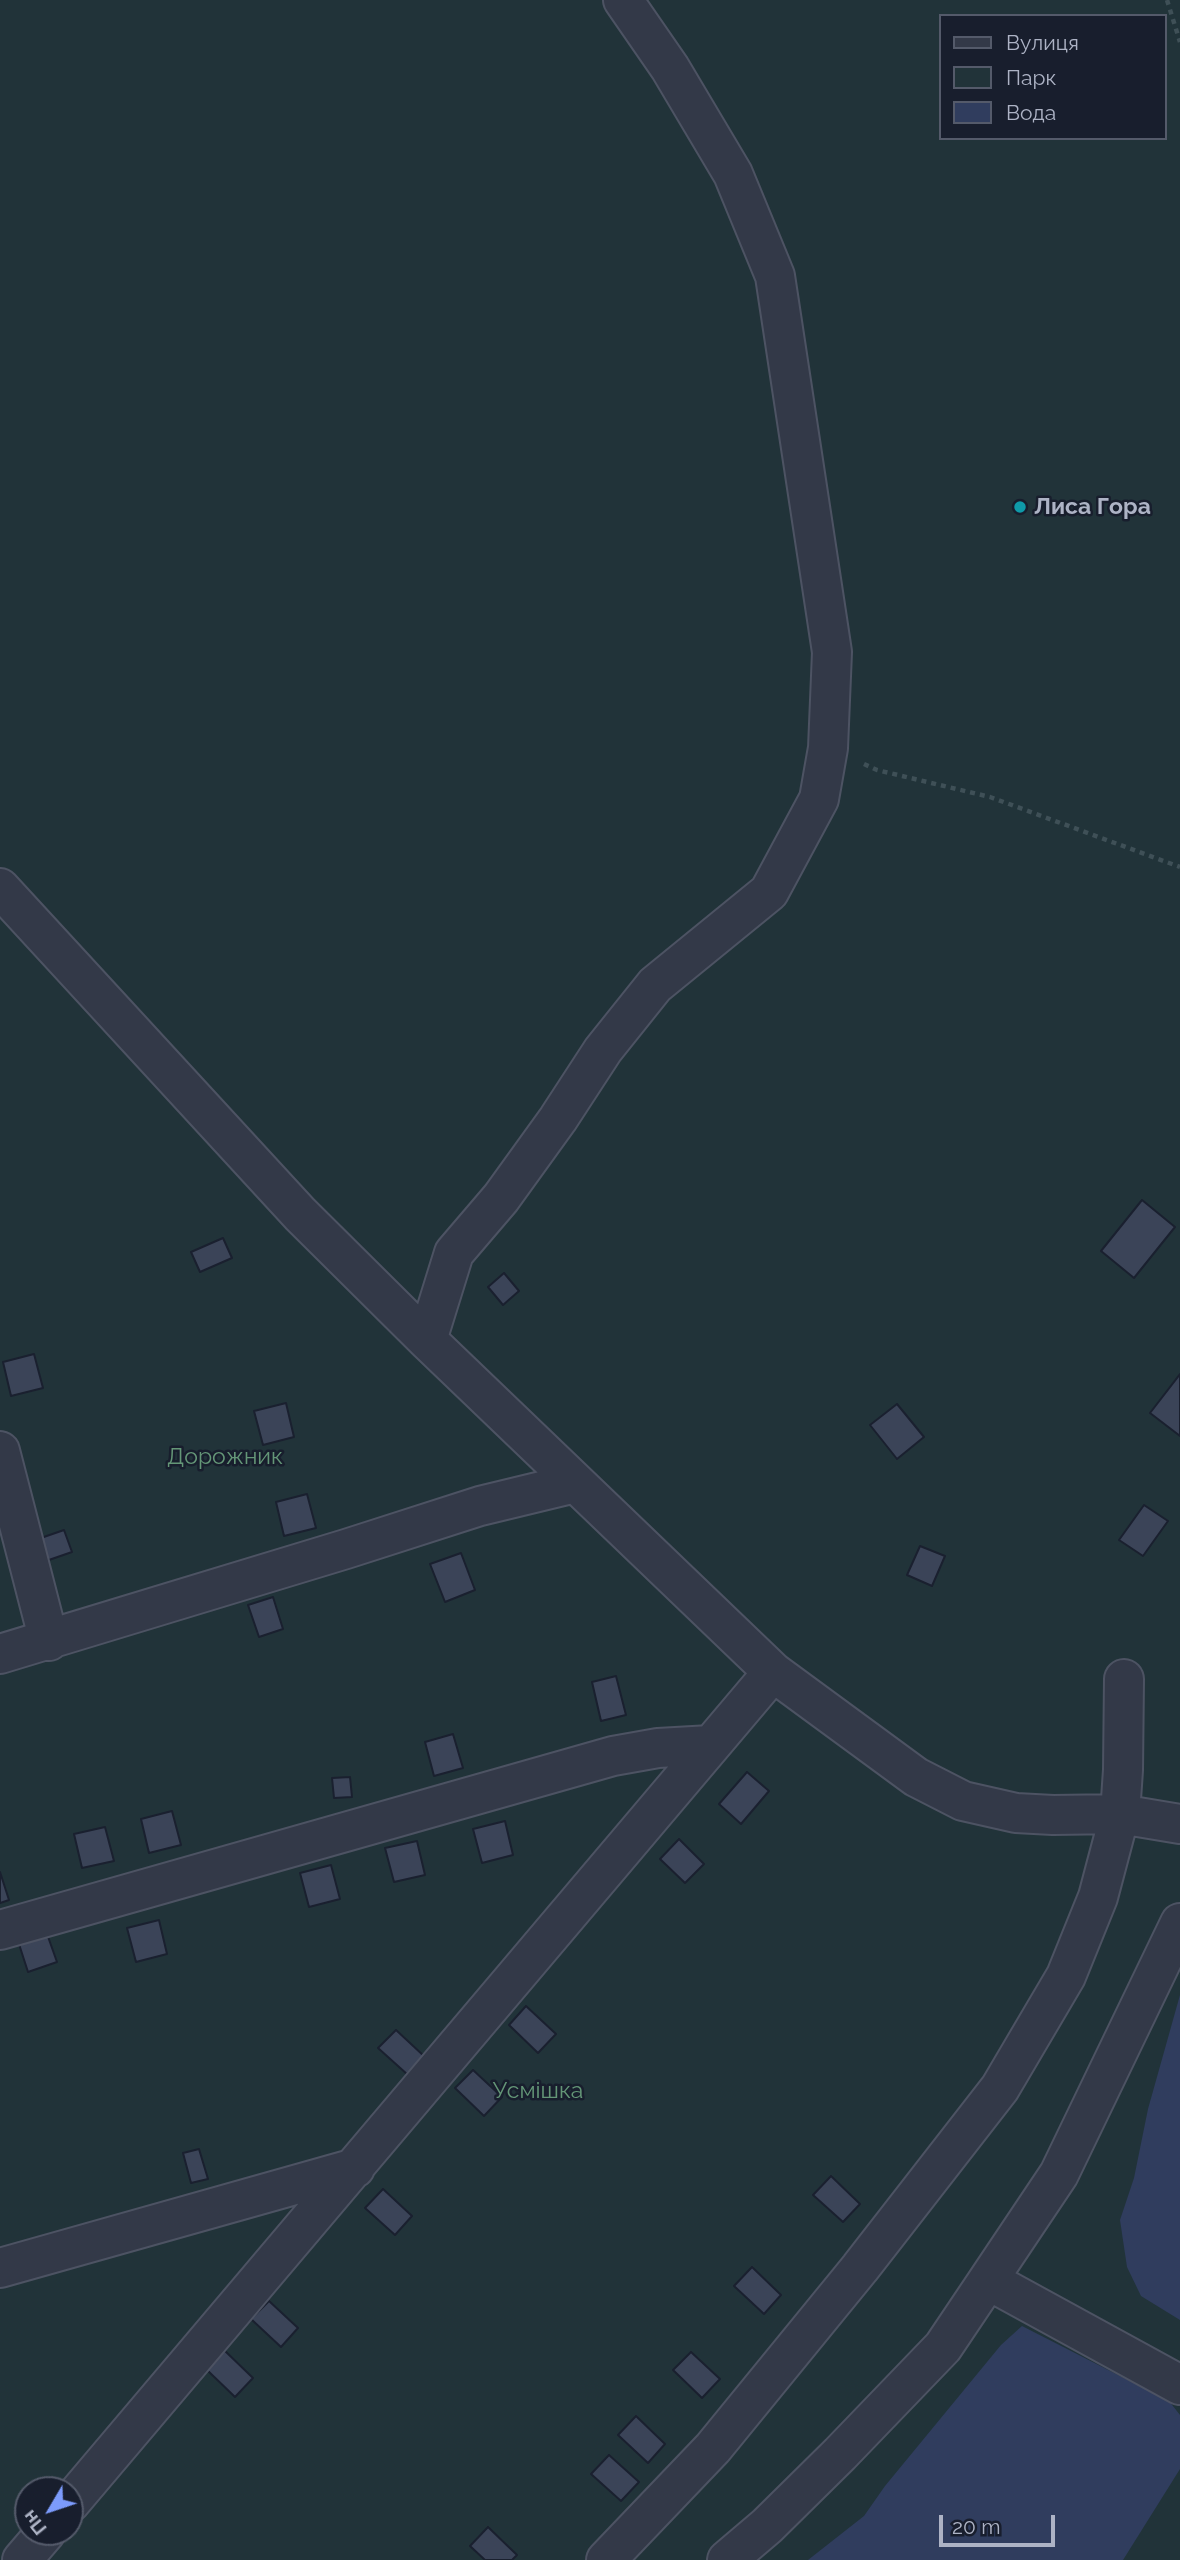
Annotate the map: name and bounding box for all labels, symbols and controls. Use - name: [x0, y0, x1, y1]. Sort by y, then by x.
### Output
- legend: [939, 14, 1166, 140]
- text: Вулиця: [1006, 30, 1079, 55]
- text: Парк: [1006, 65, 1056, 90]
- text: Вода: [1006, 100, 1056, 125]
- place label: Лиса Гора: [1034, 493, 1151, 521]
- marker: Лиса Гора: [1012, 499, 1028, 515]
- park label: Дорожник: [167, 1443, 283, 1471]
- park label: Усмішка: [493, 2077, 583, 2105]
- north arrow: [14, 2476, 84, 2546]
- scale bar: [942, 2500, 1058, 2544]
- text: Пн: [18, 2506, 51, 2540]
- text: 20 m: [952, 2514, 1000, 2539]

